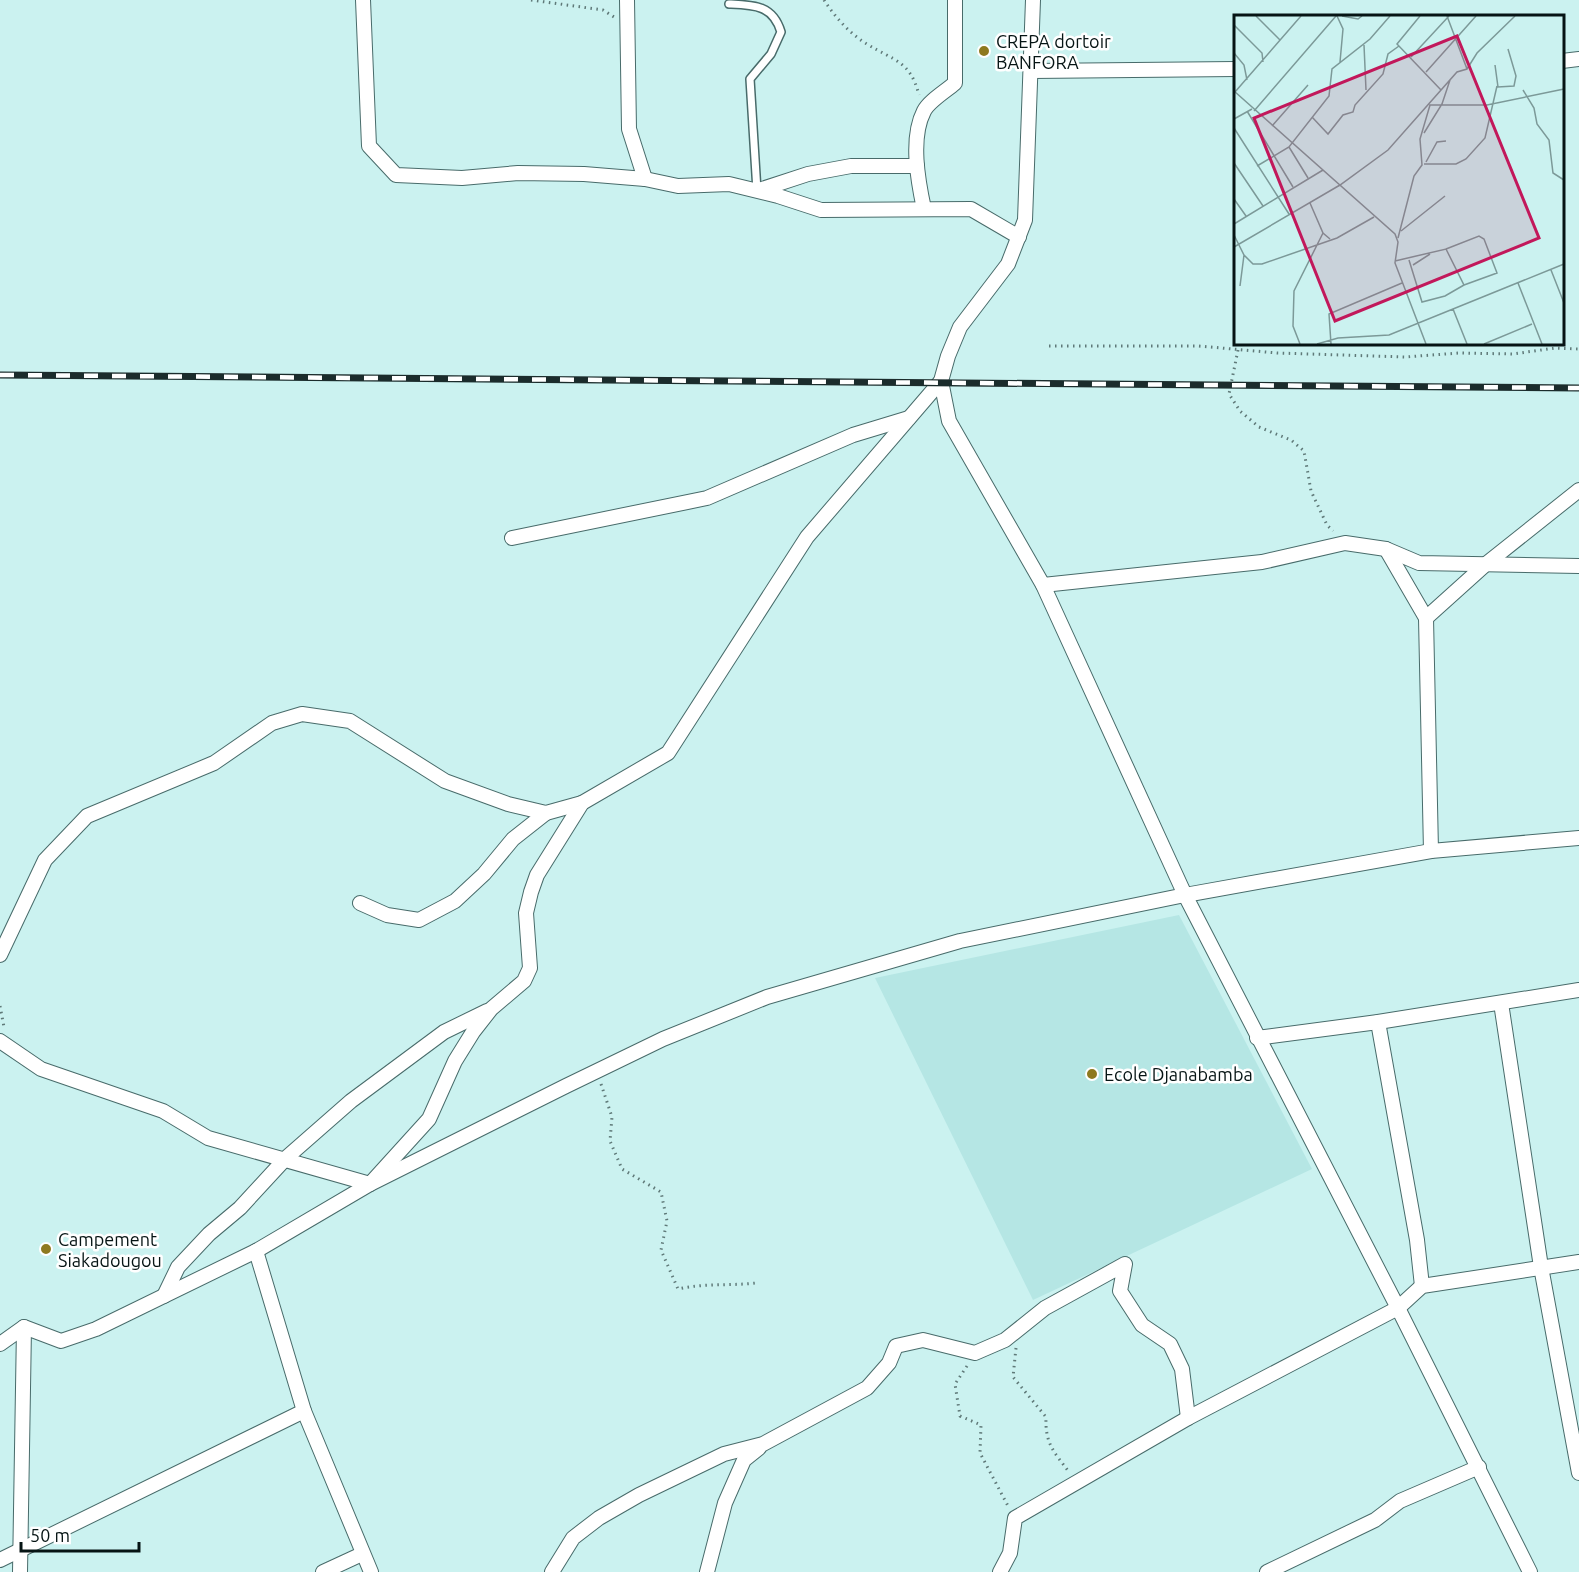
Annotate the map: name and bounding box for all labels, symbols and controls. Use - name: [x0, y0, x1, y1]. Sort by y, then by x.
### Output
- inset map: [1234, 15, 1564, 345]
- place label: CREPA dortoir BANFORA: [996, 31, 1111, 72]
- marker: CREPA dortoir BANFORA: [977, 44, 991, 58]
- place label: Ecole Djanabamba: [1104, 1064, 1253, 1084]
- marker: Ecole Djanabamba: [1085, 1067, 1099, 1081]
- place label: Campement Siakadougou: [58, 1229, 162, 1270]
- marker: Campement Siakadougou: [39, 1242, 53, 1256]
- scale bar: [21, 1515, 140, 1553]
- text: 50 m: [30, 1525, 70, 1545]

